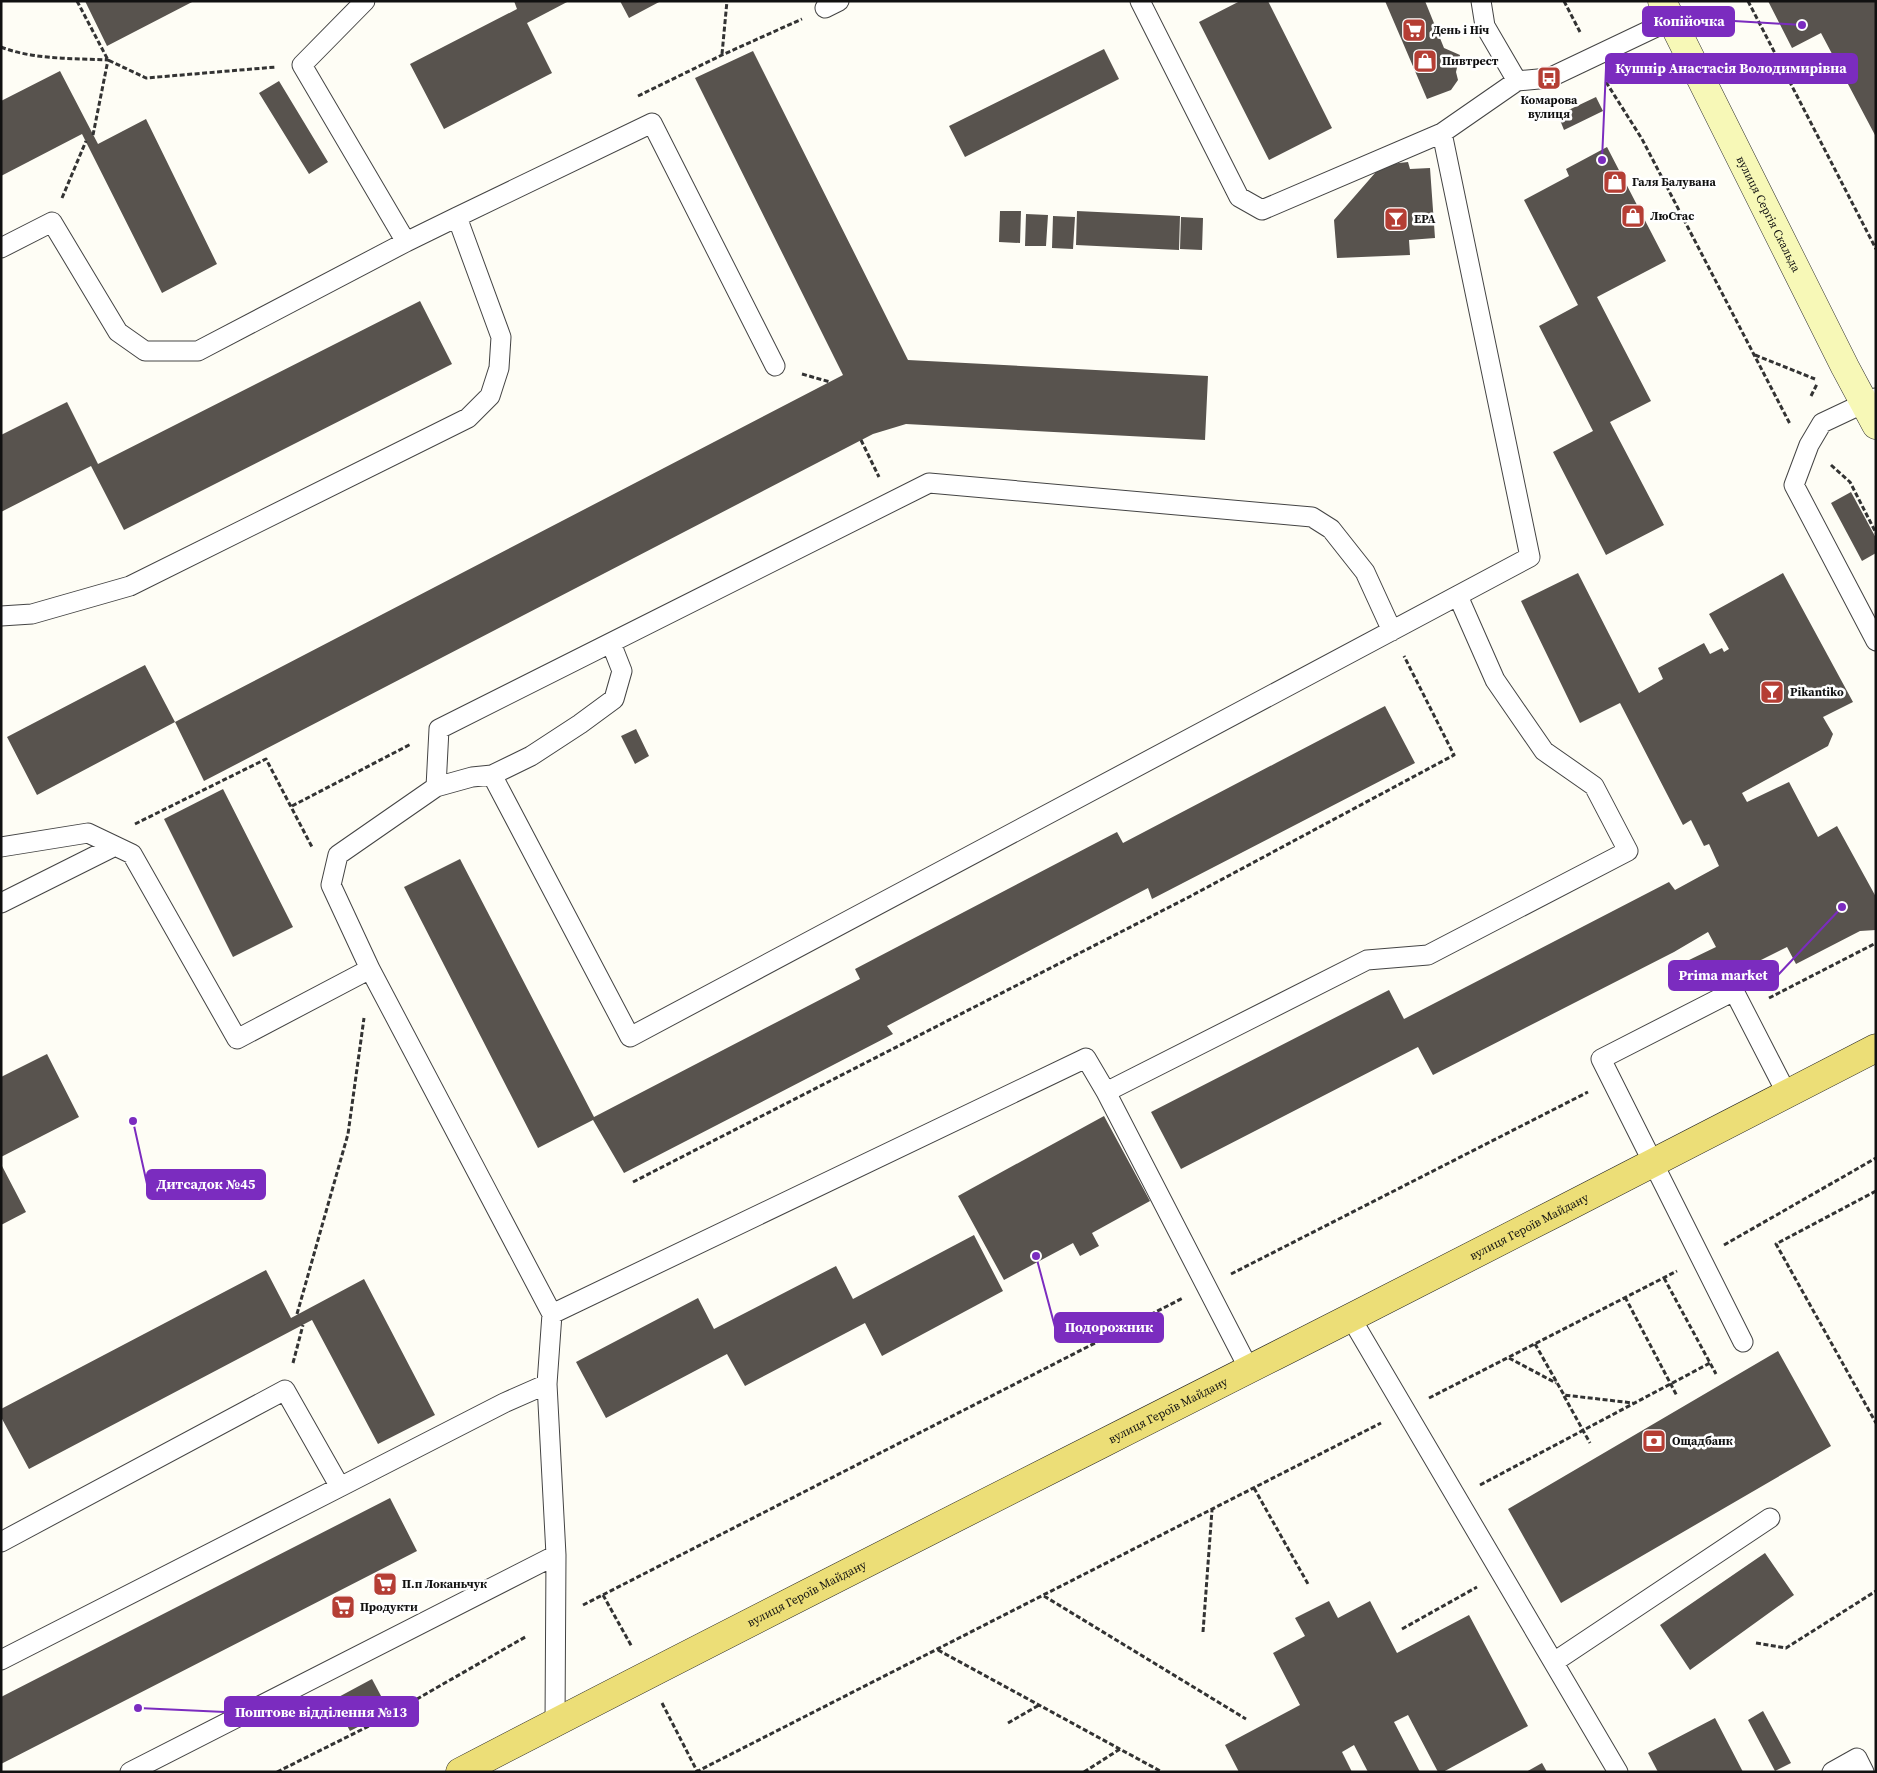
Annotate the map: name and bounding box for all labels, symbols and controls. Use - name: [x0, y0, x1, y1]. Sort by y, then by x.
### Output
- callout: Копійочка: [1643, 7, 1734, 36]
- text: Копійочка: [1653, 11, 1725, 31]
- supermarket icon: День і Ніч: [1401, 17, 1427, 43]
- place label: День і Ніч: [1432, 22, 1489, 38]
- shop icon: Пивтрест: [1412, 48, 1438, 74]
- place label: Пивтрест: [1442, 53, 1499, 69]
- callout: Кушнір Анастасія Володимирівна: [1606, 54, 1857, 83]
- text: Кушнір Анастасія Володимирівна: [1615, 58, 1847, 78]
- bus stop icon: Комарова вулиця: [1536, 65, 1562, 91]
- place label: Комарова вулиця: [1521, 92, 1578, 122]
- street label: вулиця Сергія Скальда: [1733, 153, 1805, 275]
- shop icon: Галя Балувана: [1602, 169, 1628, 195]
- place label: Галя Балувана: [1632, 174, 1716, 190]
- shop icon: ЛюСтас: [1620, 203, 1646, 229]
- bar icon: ЕРА: [1383, 206, 1409, 232]
- place label: ЛюСтас: [1650, 208, 1694, 224]
- place label: ЕРА: [1414, 211, 1436, 227]
- bar icon: Pikantiko: [1759, 679, 1785, 705]
- place label: Pikantiko: [1790, 684, 1844, 700]
- callout: Prima market: [1669, 961, 1778, 990]
- text: Prima market: [1678, 965, 1769, 985]
- callout: Дитсадок №45: [147, 1170, 265, 1199]
- text: Дитсадок №45: [157, 1174, 256, 1194]
- street label: вулиця Героїв Майдану: [1467, 1189, 1592, 1264]
- callout: Подорожник: [1055, 1313, 1163, 1342]
- text: Подорожник: [1065, 1317, 1154, 1337]
- street label: вулиця Героїв Майдану: [1105, 1373, 1231, 1447]
- bank icon: Ощадбанк: [1641, 1428, 1667, 1454]
- place label: Ощадбанк: [1672, 1433, 1733, 1449]
- street label: вулиця Героїв Майдану: [744, 1556, 870, 1631]
- supermarket icon: П.п Локаньчук: [372, 1571, 398, 1597]
- place label: П.п Локаньчук: [402, 1576, 487, 1592]
- supermarket icon: Продукти: [330, 1594, 356, 1620]
- place label: Продукти: [360, 1599, 418, 1615]
- callout: Поштове відділення №13: [225, 1697, 418, 1726]
- text: Поштове відділення №13: [235, 1702, 407, 1722]

